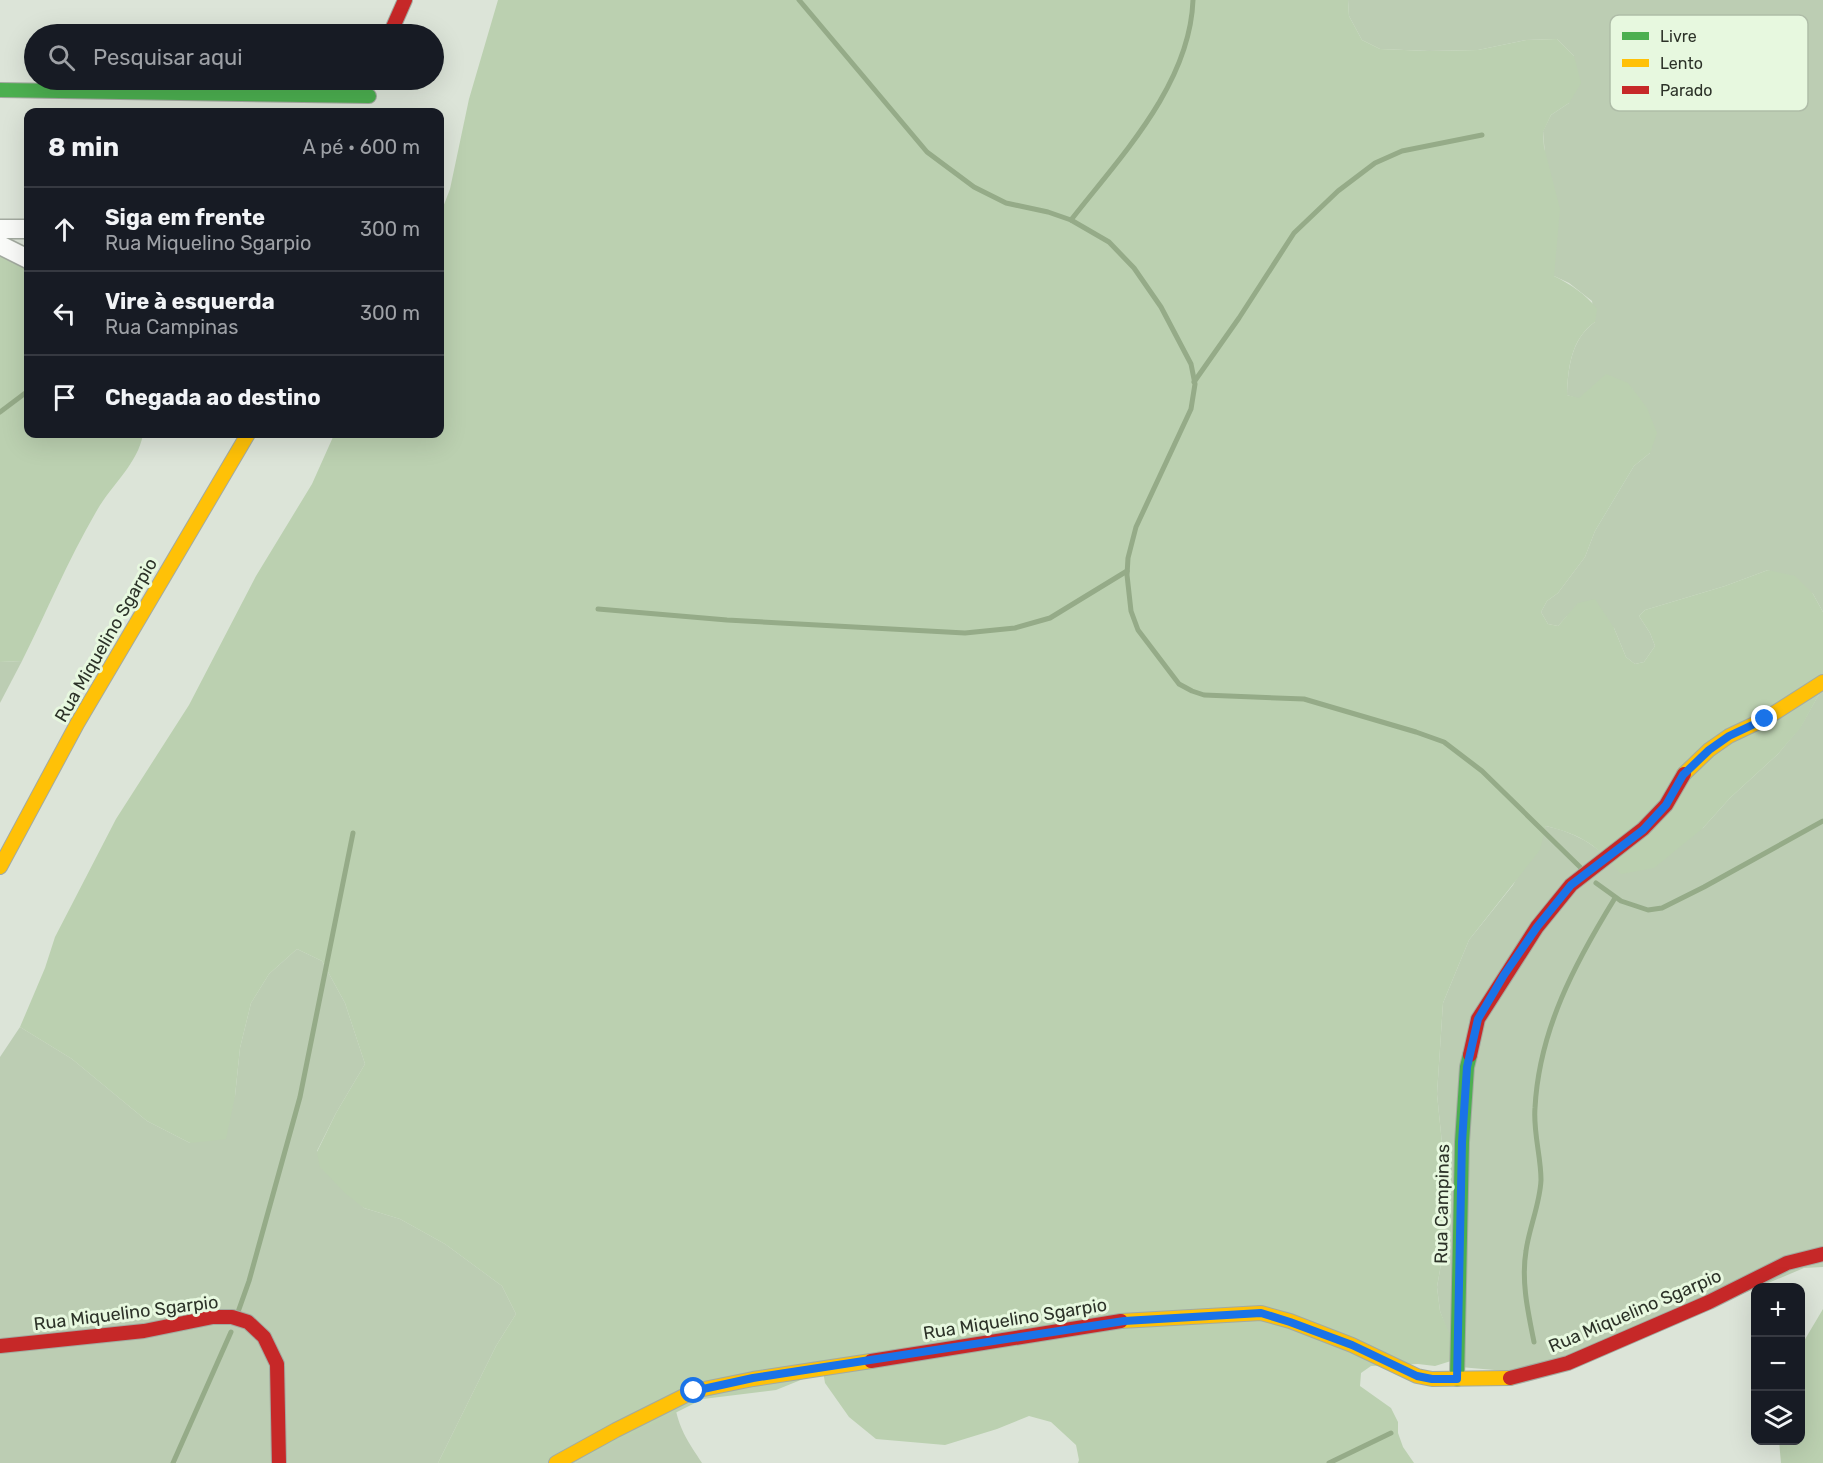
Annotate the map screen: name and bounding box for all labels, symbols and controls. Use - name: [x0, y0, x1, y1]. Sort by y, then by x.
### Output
- legend: [1610, 15, 1808, 111]
- search box: [24, 24, 444, 90]
- text: Livre: [1660, 27, 1697, 46]
- icon: search: [45, 41, 78, 74]
- text: Pesquisar aqui: [93, 44, 243, 71]
- text: Lento: [1660, 54, 1703, 73]
- text: Parado: [1660, 81, 1712, 100]
- text: 8 min: [48, 132, 119, 163]
- text: A pé · 600 m: [303, 135, 420, 159]
- text: Siga em frente: [105, 204, 265, 231]
- icon: ahead: [48, 213, 81, 246]
- text: 300 m: [360, 217, 420, 241]
- text: Rua Miquelino Sgarpio: [105, 231, 311, 255]
- text: Vire à esquerda: [105, 288, 275, 315]
- icon: left: [48, 297, 81, 330]
- text: 300 m: [360, 301, 420, 325]
- text: Rua Campinas: [105, 315, 238, 339]
- icon: arrive: [48, 381, 81, 414]
- text: Chegada ao destino: [105, 384, 321, 411]
- street label: Rua Miquelino Sgarpio: [50, 554, 162, 726]
- route end: [1751, 705, 1777, 731]
- street label: Rua Campinas: [1430, 1144, 1454, 1264]
- street label: Rua Miquelino Sgarpio: [1545, 1265, 1725, 1357]
- map controls: [1751, 1283, 1805, 1445]
- button: +: [1751, 1283, 1805, 1337]
- street label: Rua Miquelino Sgarpio: [32, 1291, 220, 1335]
- street label: Rua Miquelino Sgarpio: [922, 1294, 1108, 1344]
- button: −: [1751, 1337, 1805, 1391]
- route start: [680, 1377, 706, 1403]
- button: layers: [1751, 1391, 1805, 1445]

